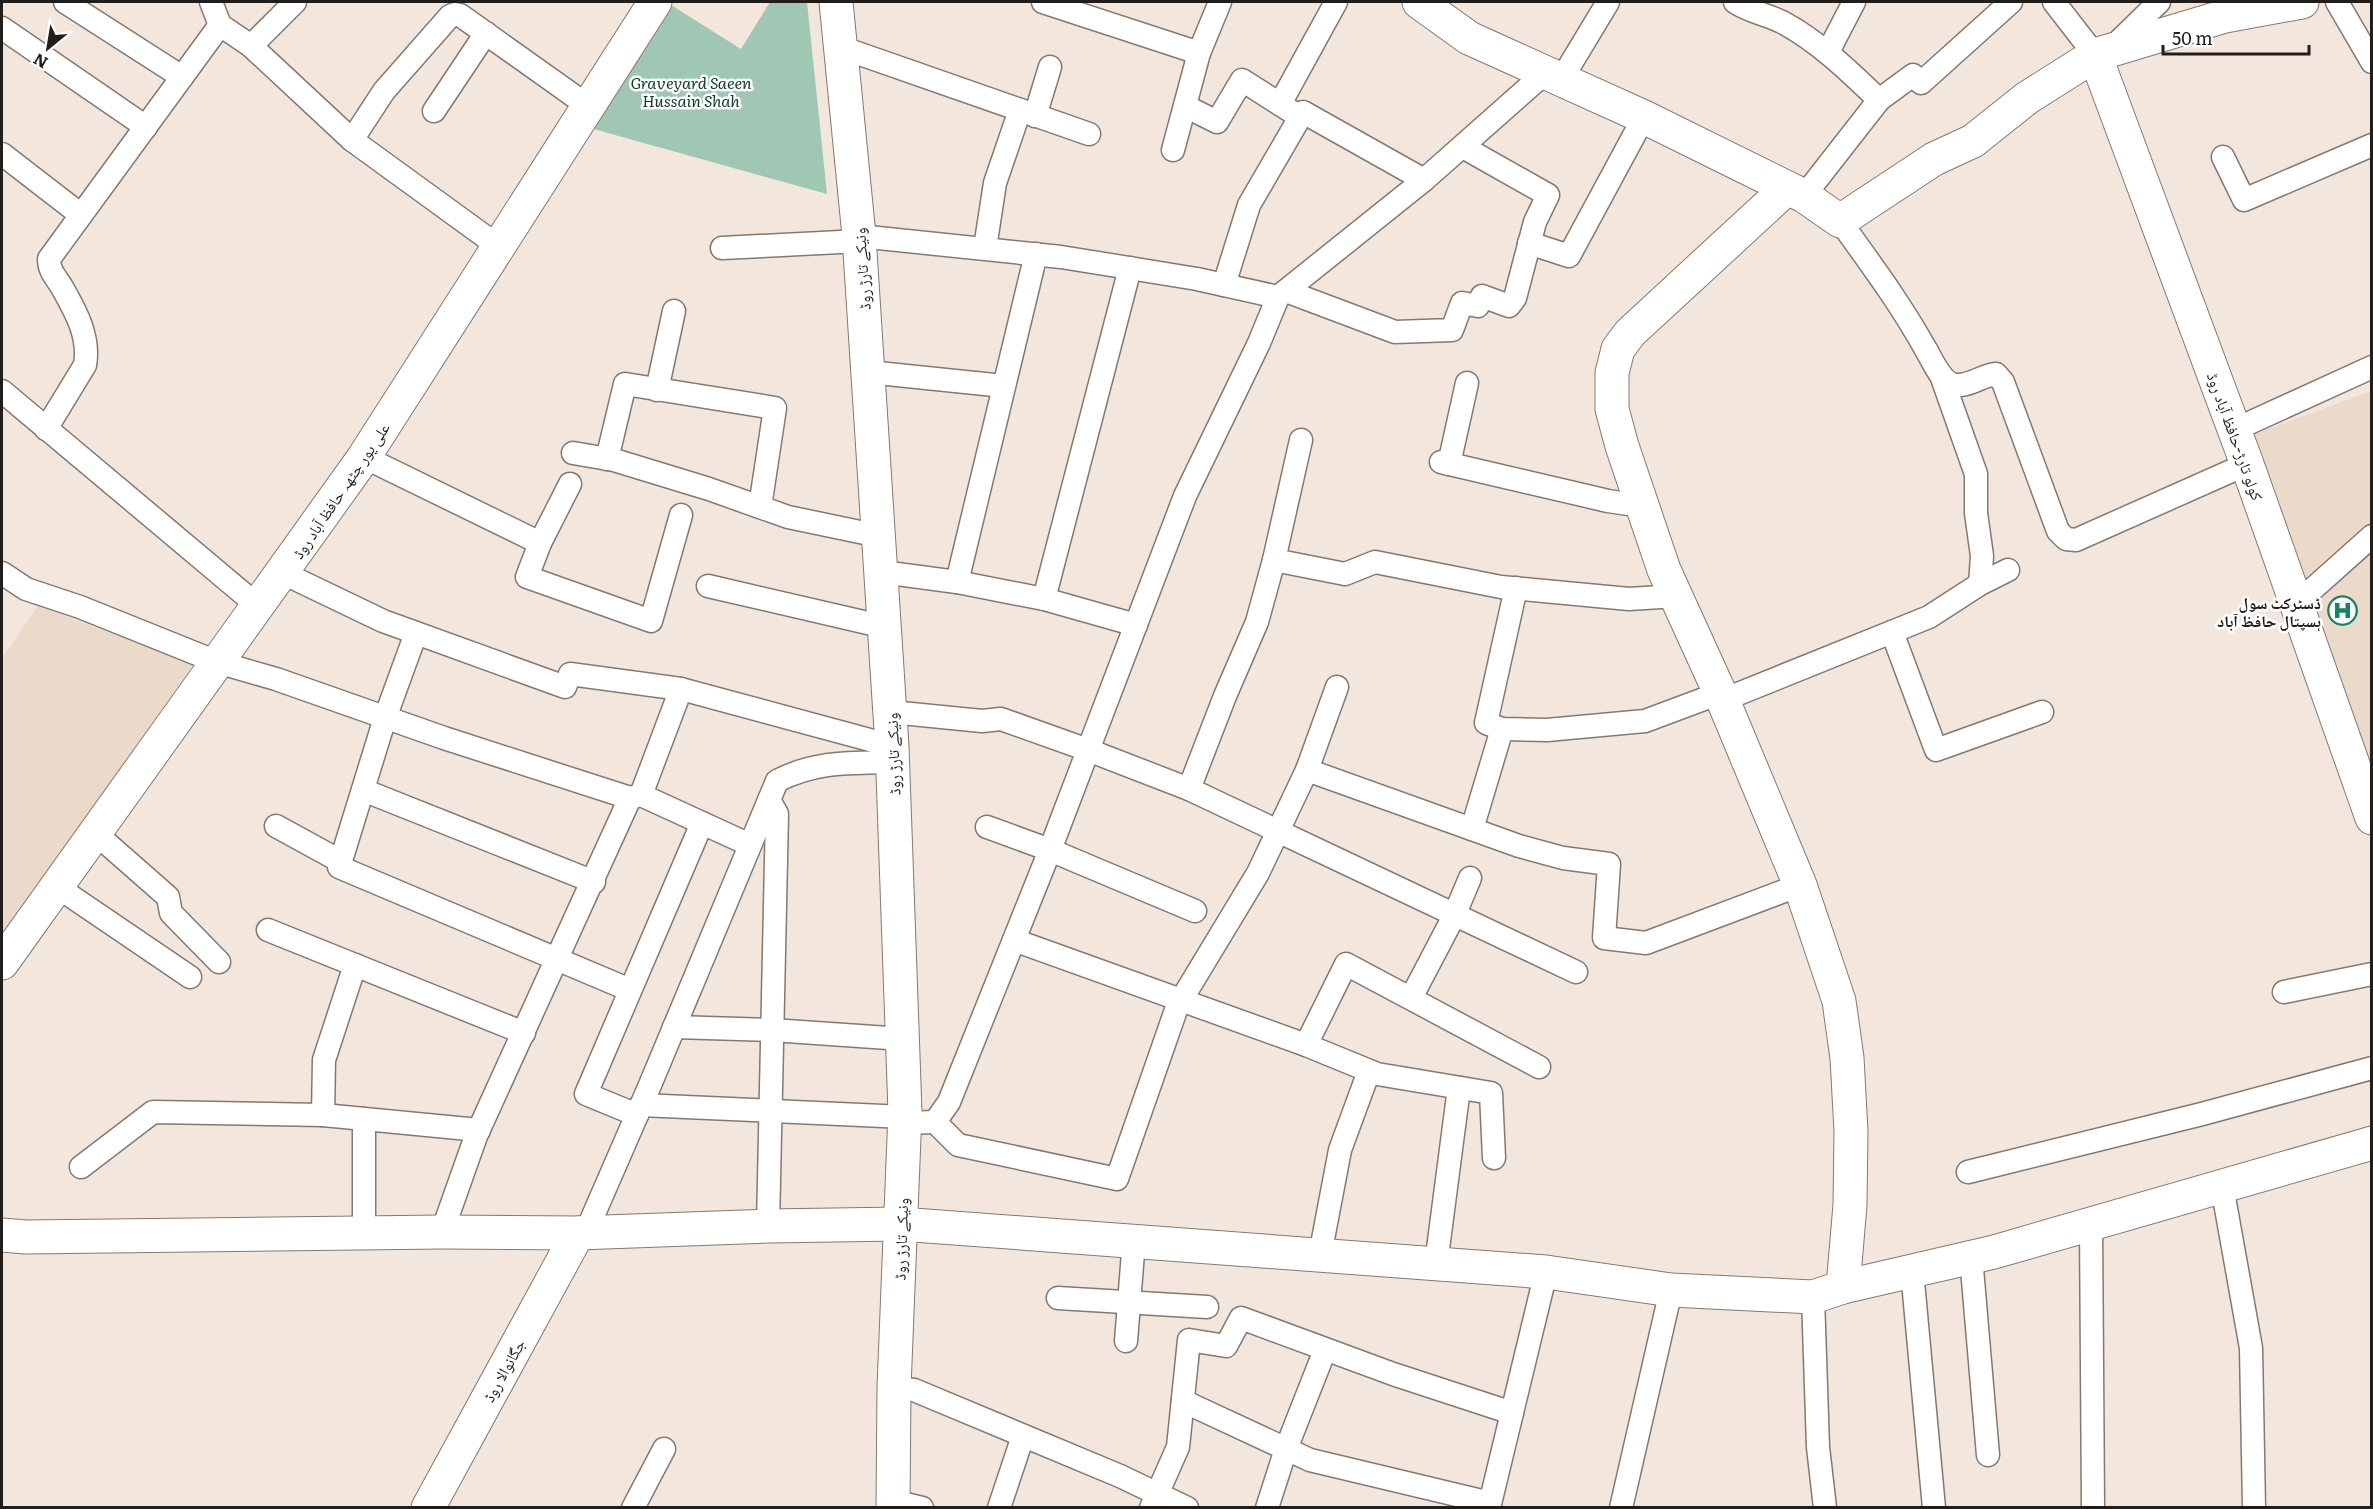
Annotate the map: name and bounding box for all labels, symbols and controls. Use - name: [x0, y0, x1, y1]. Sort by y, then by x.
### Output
- north arrow: [18, 18, 78, 78]
- scale bar: [2163, 18, 2308, 56]
- text: 50 m: [2172, 24, 2213, 51]
- text: N: [28, 48, 52, 76]
- park label: Graveyard Saeen Hussain Shah: [630, 70, 752, 112]
- street label: ونیکے تارڑ روڈ: [846, 227, 876, 311]
- street label: کولو تارڑ-حافظ آباد روڈ: [2202, 369, 2270, 504]
- street label: علی پور چٹھہ حافظ آباد روڈ: [285, 417, 395, 563]
- place label: ڈسٹرکٹ سول ہسپتال حافظ آباد: [2217, 590, 2321, 632]
- hospital icon: ڈسٹرکٹ سول ہسپتال حافظ آباد: [2326, 595, 2358, 627]
- street label: ونیکے تارڑ روڈ: [879, 712, 905, 796]
- street label: ونیکے تارڑ روڈ: [887, 1197, 913, 1281]
- street label: جگانوالا روڈ: [476, 1334, 530, 1406]

